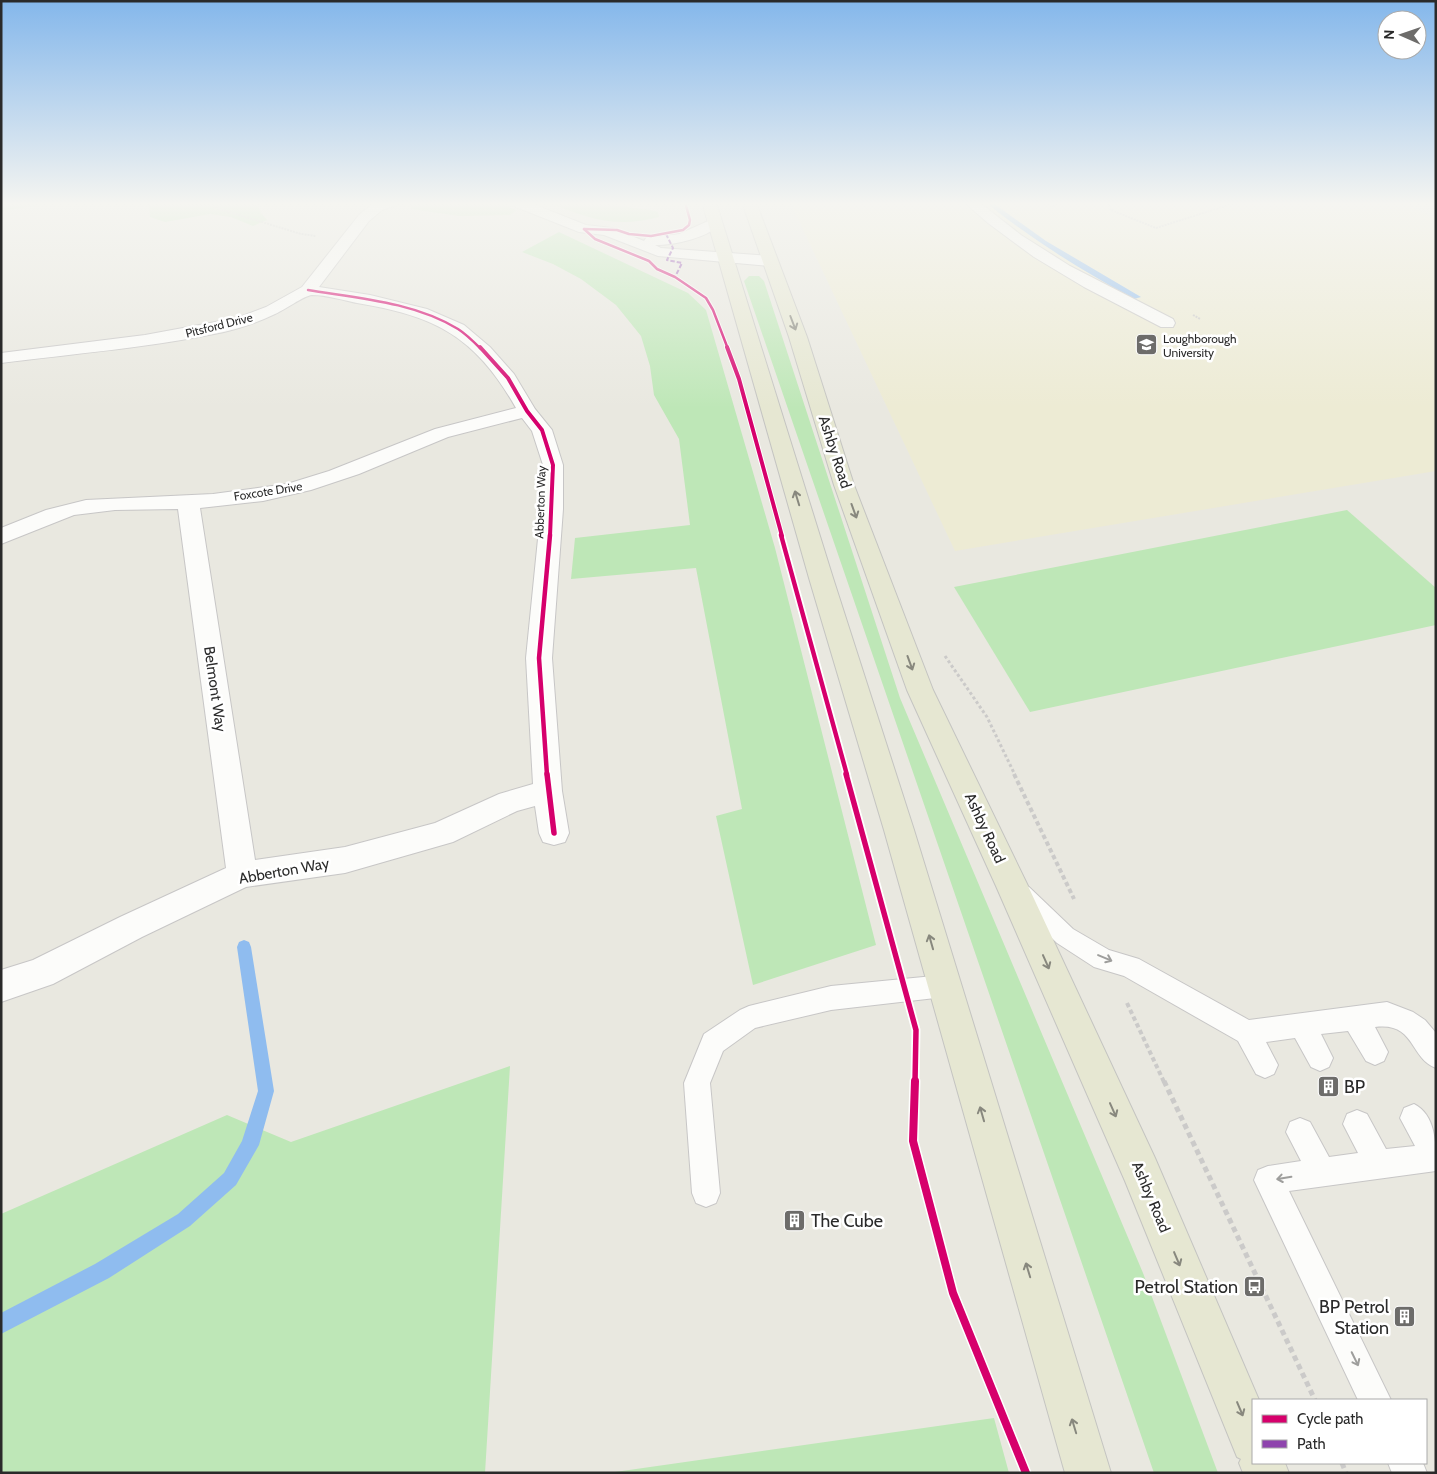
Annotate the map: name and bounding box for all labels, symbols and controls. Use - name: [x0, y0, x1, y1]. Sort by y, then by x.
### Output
- north arrow: [1377, 10, 1427, 60]
- text: N: [1380, 29, 1398, 40]
- street label: Pitsford Drive: [184, 309, 254, 341]
- one-way arrow: [789, 315, 798, 330]
- place label: Loughborough University: [1163, 331, 1237, 360]
- school or university icon: Loughborough University: [1135, 333, 1159, 357]
- street label: Ashby Road: [815, 413, 855, 491]
- street label: Abberton Way: [531, 465, 549, 539]
- street label: Foxcote Drive: [233, 478, 303, 504]
- one-way arrow: [791, 490, 801, 506]
- one-way arrow: [850, 503, 859, 518]
- street label: Belmont Way: [200, 645, 230, 733]
- one-way arrow: [906, 655, 915, 670]
- street label: Ashby Road: [961, 790, 1009, 866]
- street label: Abberton Way: [237, 854, 331, 888]
- one-way arrow: [926, 934, 936, 950]
- one-way arrow: [1042, 954, 1052, 969]
- one-way arrow: [1097, 954, 1112, 964]
- building icon: BP: [1316, 1075, 1340, 1099]
- place label: BP: [1344, 1076, 1365, 1098]
- one-way arrow: [1109, 1102, 1119, 1117]
- one-way arrow: [977, 1107, 987, 1123]
- street label: Ashby Road: [1128, 1159, 1174, 1235]
- one-way arrow: [1277, 1173, 1293, 1183]
- building icon: The Cube: [783, 1209, 807, 1233]
- place label: The Cube: [811, 1210, 883, 1232]
- one-way arrow: [1174, 1252, 1183, 1267]
- one-way arrow: [1023, 1263, 1033, 1279]
- bus stop icon: Petrol Station: [1242, 1275, 1266, 1299]
- place label: Petrol Station: [1134, 1276, 1238, 1298]
- place label: BP Petrol Station: [1319, 1296, 1390, 1339]
- building icon: BP Petrol Station: [1393, 1305, 1417, 1329]
- one-way arrow: [1351, 1351, 1360, 1366]
- legend: [1252, 1399, 1427, 1464]
- one-way arrow: [1236, 1401, 1245, 1417]
- text: Cycle path: [1297, 1410, 1363, 1428]
- one-way arrow: [1069, 1418, 1079, 1434]
- text: Path: [1297, 1435, 1326, 1453]

